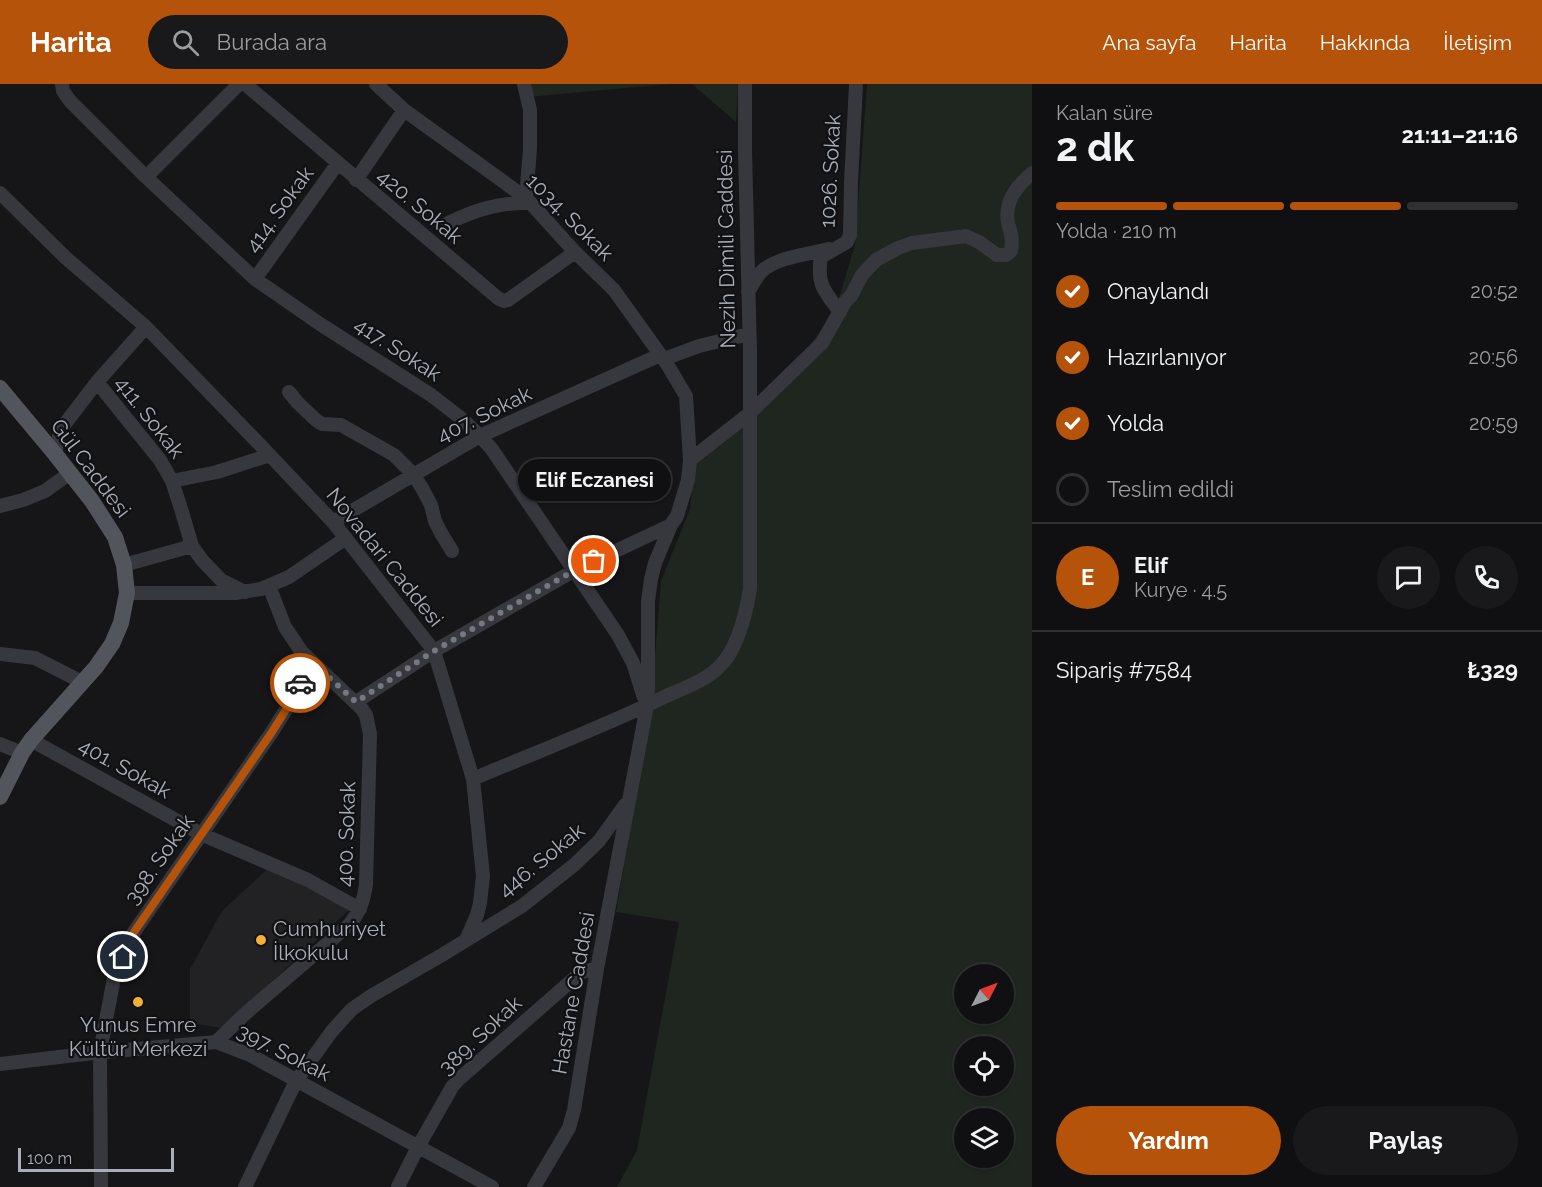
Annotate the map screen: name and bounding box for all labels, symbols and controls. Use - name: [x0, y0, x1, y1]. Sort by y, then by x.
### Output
- search box: [148, 15, 568, 69]
- text: Harita: [30, 26, 112, 59]
- icon: search: [169, 26, 202, 59]
- text: Burada ara: [217, 29, 327, 55]
- text: Ana sayfa: [1102, 30, 1197, 55]
- text: Harita: [1230, 30, 1287, 55]
- text: Hakkında: [1320, 30, 1410, 55]
- text: İletişim: [1443, 30, 1512, 55]
- text: Kalan süre: [1056, 101, 1153, 125]
- street label: 1026. Sokak: [815, 114, 845, 228]
- text: 21:11–21:16: [1401, 122, 1518, 148]
- text: 2 dk: [1056, 124, 1134, 170]
- street label: Nezih Dimili Caddesi: [712, 149, 740, 349]
- street label: 414. Sokak: [239, 161, 319, 257]
- street label: 420. Sokak: [372, 163, 468, 249]
- street label: 1034. Sokak: [521, 168, 619, 266]
- text: Yolda · 210 m: [1056, 219, 1177, 243]
- icon: check: [1056, 275, 1089, 308]
- text: Onaylandı: [1107, 278, 1209, 304]
- text: 20:52: [1470, 279, 1518, 303]
- street label: 417. Sokak: [350, 312, 446, 386]
- icon: check: [1056, 341, 1089, 374]
- text: Hazırlanıyor: [1107, 344, 1226, 370]
- text: 20:56: [1469, 345, 1518, 369]
- street label: 411. Sokak: [110, 371, 190, 463]
- street label: 407. Sokak: [433, 380, 535, 448]
- icon: check: [1056, 407, 1089, 440]
- text: Yolda: [1107, 410, 1164, 436]
- text: 20:59: [1469, 411, 1518, 435]
- street label: Gül Caddesi: [46, 414, 136, 522]
- callout: Elif Eczanesi: [518, 459, 670, 501]
- text: Elif Eczanesi: [535, 468, 654, 492]
- text: Teslim edildi: [1107, 476, 1234, 502]
- street label: Novadari Caddesi: [321, 483, 449, 631]
- pin: [568, 535, 619, 586]
- icon: bag: [577, 544, 610, 577]
- button: chat: [1377, 546, 1440, 609]
- button: phone: [1455, 546, 1518, 609]
- text: Elif: [1134, 552, 1168, 578]
- text: E: [1081, 564, 1094, 590]
- text: Kurye · 4.5: [1134, 578, 1227, 602]
- courier: [270, 653, 330, 713]
- text: Sipariş #7584: [1056, 657, 1192, 683]
- text: ₺329: [1467, 657, 1518, 683]
- icon: car: [284, 667, 317, 700]
- street label: 401. Sokak: [75, 732, 175, 804]
- street label: 400. Sokak: [332, 781, 360, 887]
- street label: 398. Sokak: [119, 809, 199, 909]
- street label: 446. Sokak: [493, 818, 589, 902]
- street label: Hastane Caddesi: [546, 910, 600, 1076]
- place label: Cumhuriyet İlkokulu: [273, 916, 386, 965]
- pin: [97, 931, 148, 982]
- marker: Cumhuriyet İlkokulu: [254, 933, 268, 947]
- icon: home: [106, 940, 139, 973]
- north arrow: [954, 964, 1014, 1024]
- map controls: [954, 964, 1014, 1168]
- street label: 389. Sokak: [433, 990, 527, 1080]
- marker: Yunus Emre Kültür Merkezi: [131, 995, 145, 1009]
- place label: Yunus Emre Kültür Merkezi: [69, 1012, 207, 1061]
- street label: 397. Sokak: [233, 1018, 335, 1086]
- button: locate: [954, 1036, 1014, 1096]
- button: Yardım: [1056, 1106, 1281, 1175]
- button: Paylaş: [1293, 1106, 1518, 1175]
- button: layers: [954, 1108, 1014, 1168]
- scale bar: [18, 1145, 174, 1172]
- text: 100 m: [27, 1149, 72, 1168]

